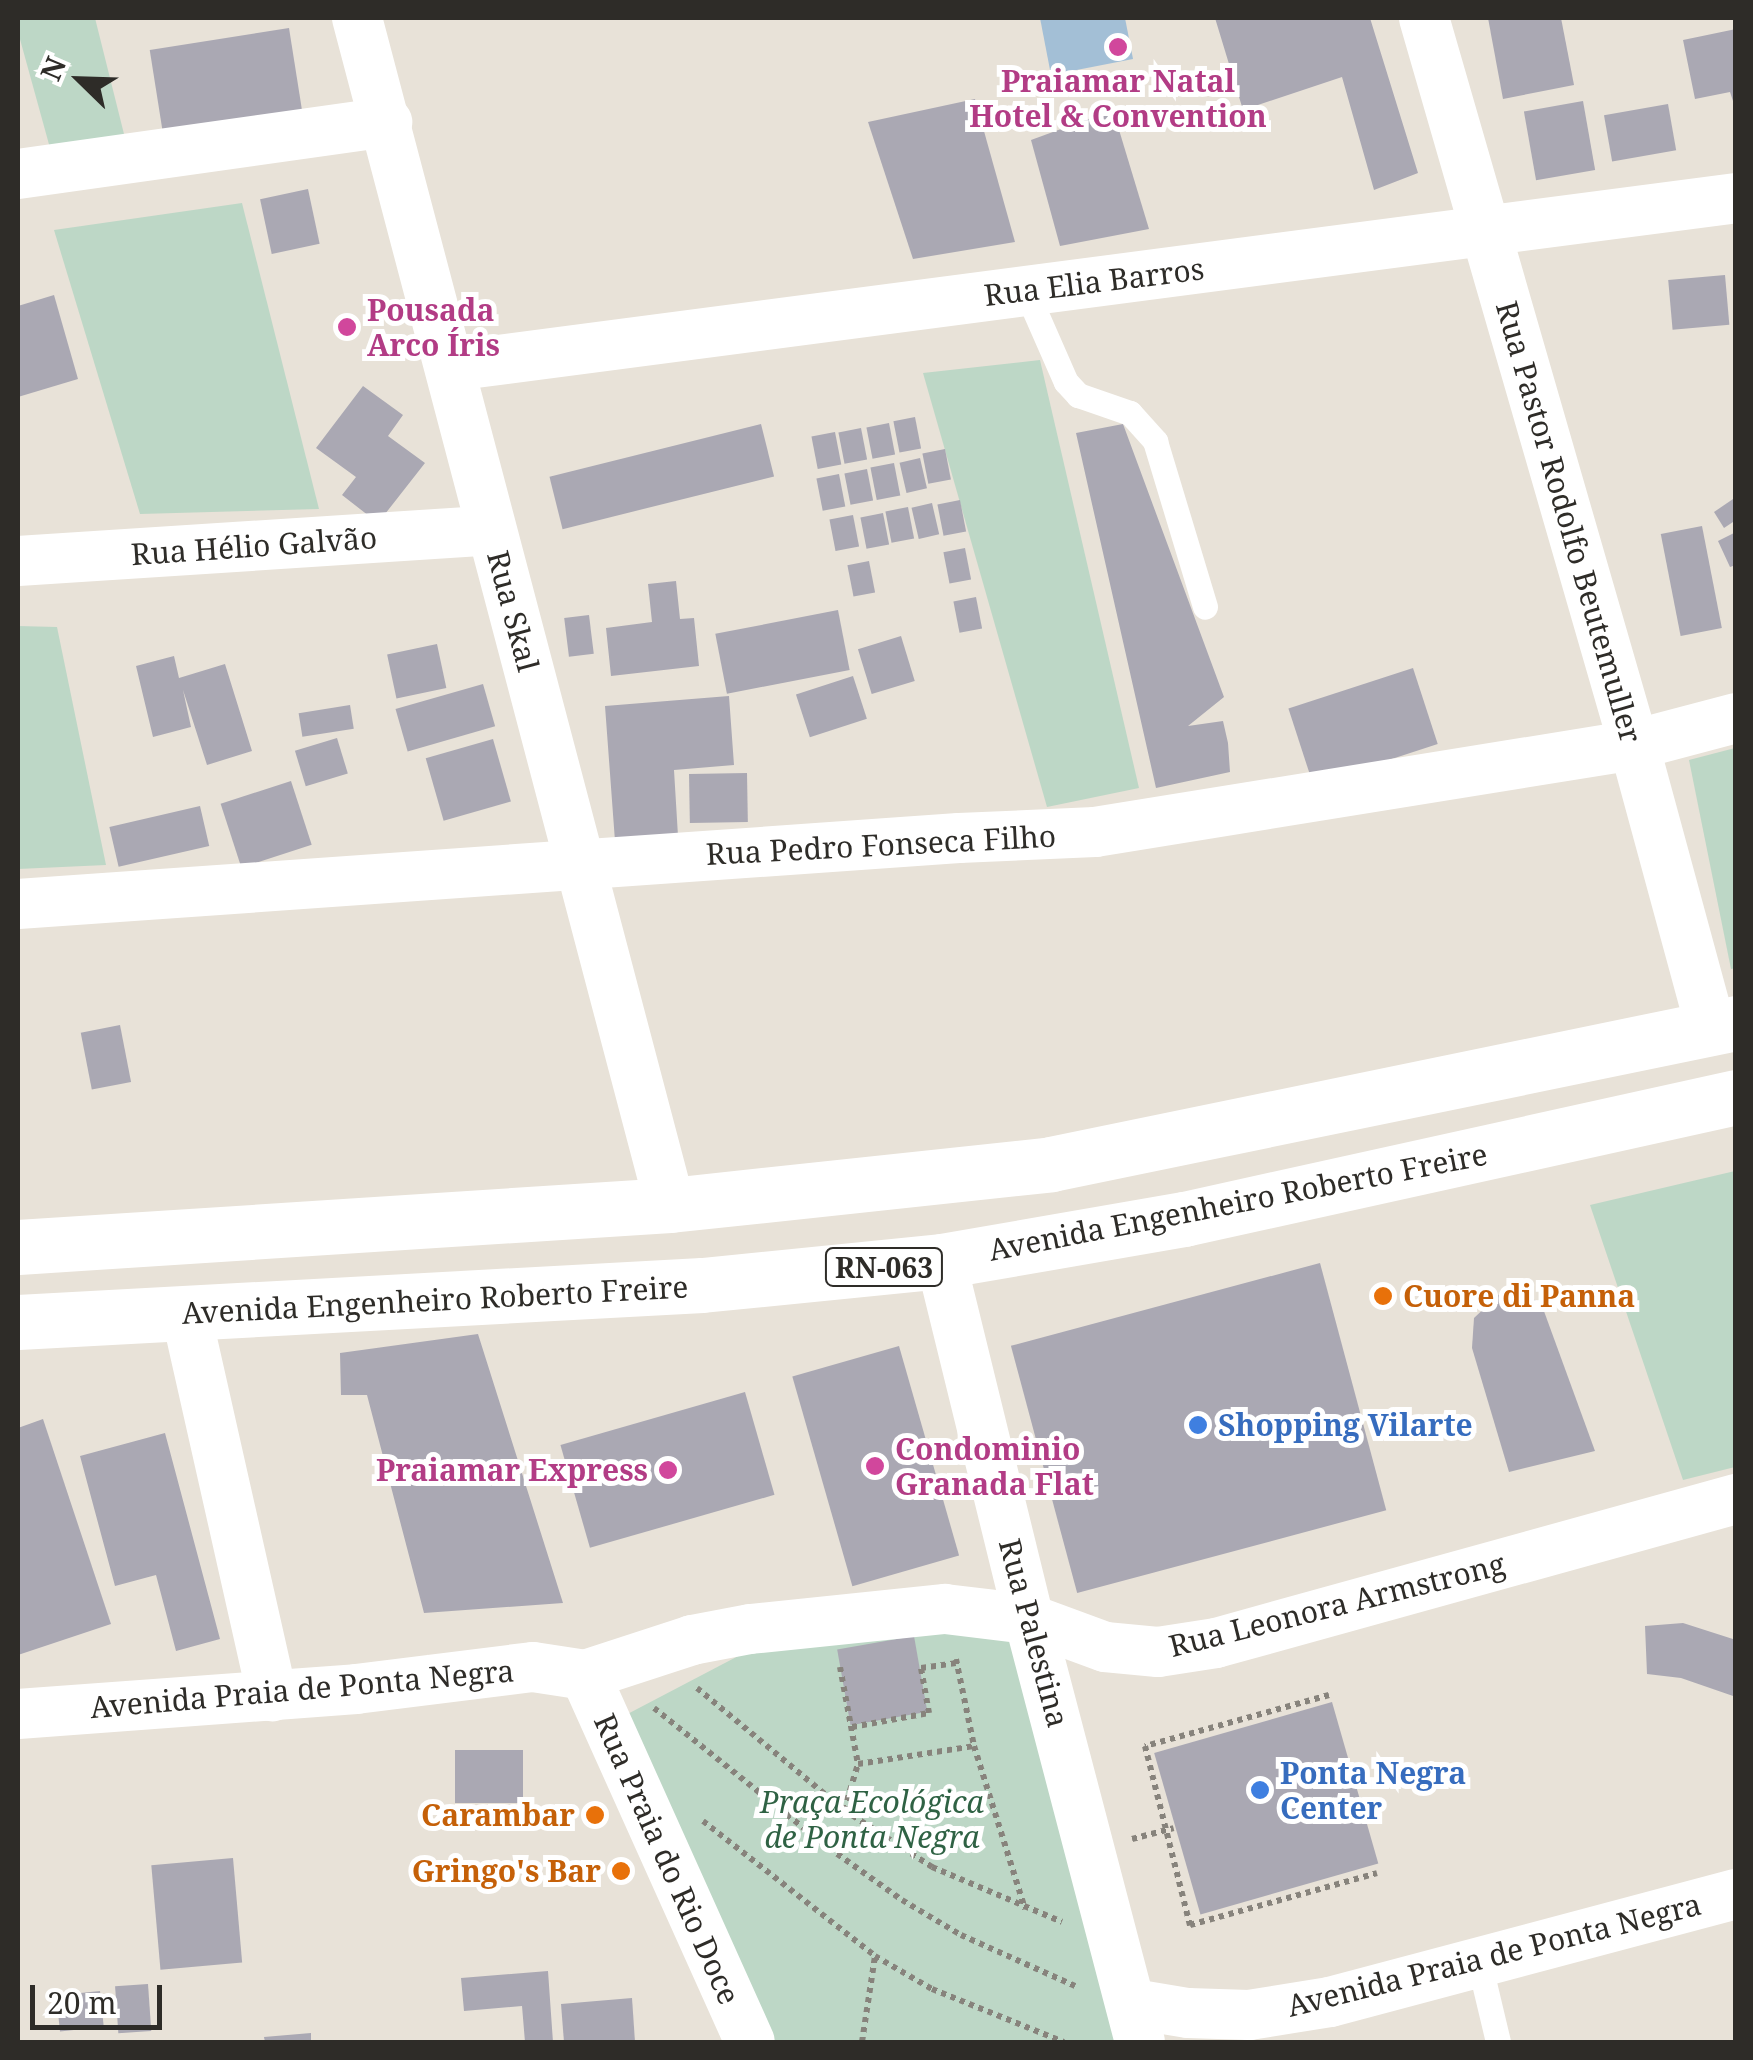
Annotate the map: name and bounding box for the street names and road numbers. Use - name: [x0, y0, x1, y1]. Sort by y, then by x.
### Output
- street label: Rua Elia Barros: [982, 251, 1206, 313]
- street label: Rua Pastor Rodolfo Beutemuller: [1489, 297, 1649, 747]
- street label: Rua Hélio Galvão: [130, 519, 378, 573]
- street label: Rua Skal: [480, 547, 546, 675]
- street label: Rua Pedro Fonseca Filho: [705, 818, 1057, 872]
- street label: Avenida Engenheiro Roberto Freire: [986, 1136, 1490, 1268]
- road number: RN-063: [824, 1244, 944, 1290]
- street label: Avenida Engenheiro Roberto Freire: [181, 1269, 689, 1331]
- street label: Rua Palestina: [992, 1535, 1076, 1731]
- street label: Rua Leonora Armstrong: [1165, 1546, 1509, 1664]
- street label: Avenida Praia de Ponta Negra: [89, 1653, 515, 1725]
- street label: Rua Praia do Rio Doce: [587, 1708, 747, 2010]
- street label: Avenida Praia de Ponta Negra: [1283, 1886, 1705, 2024]

